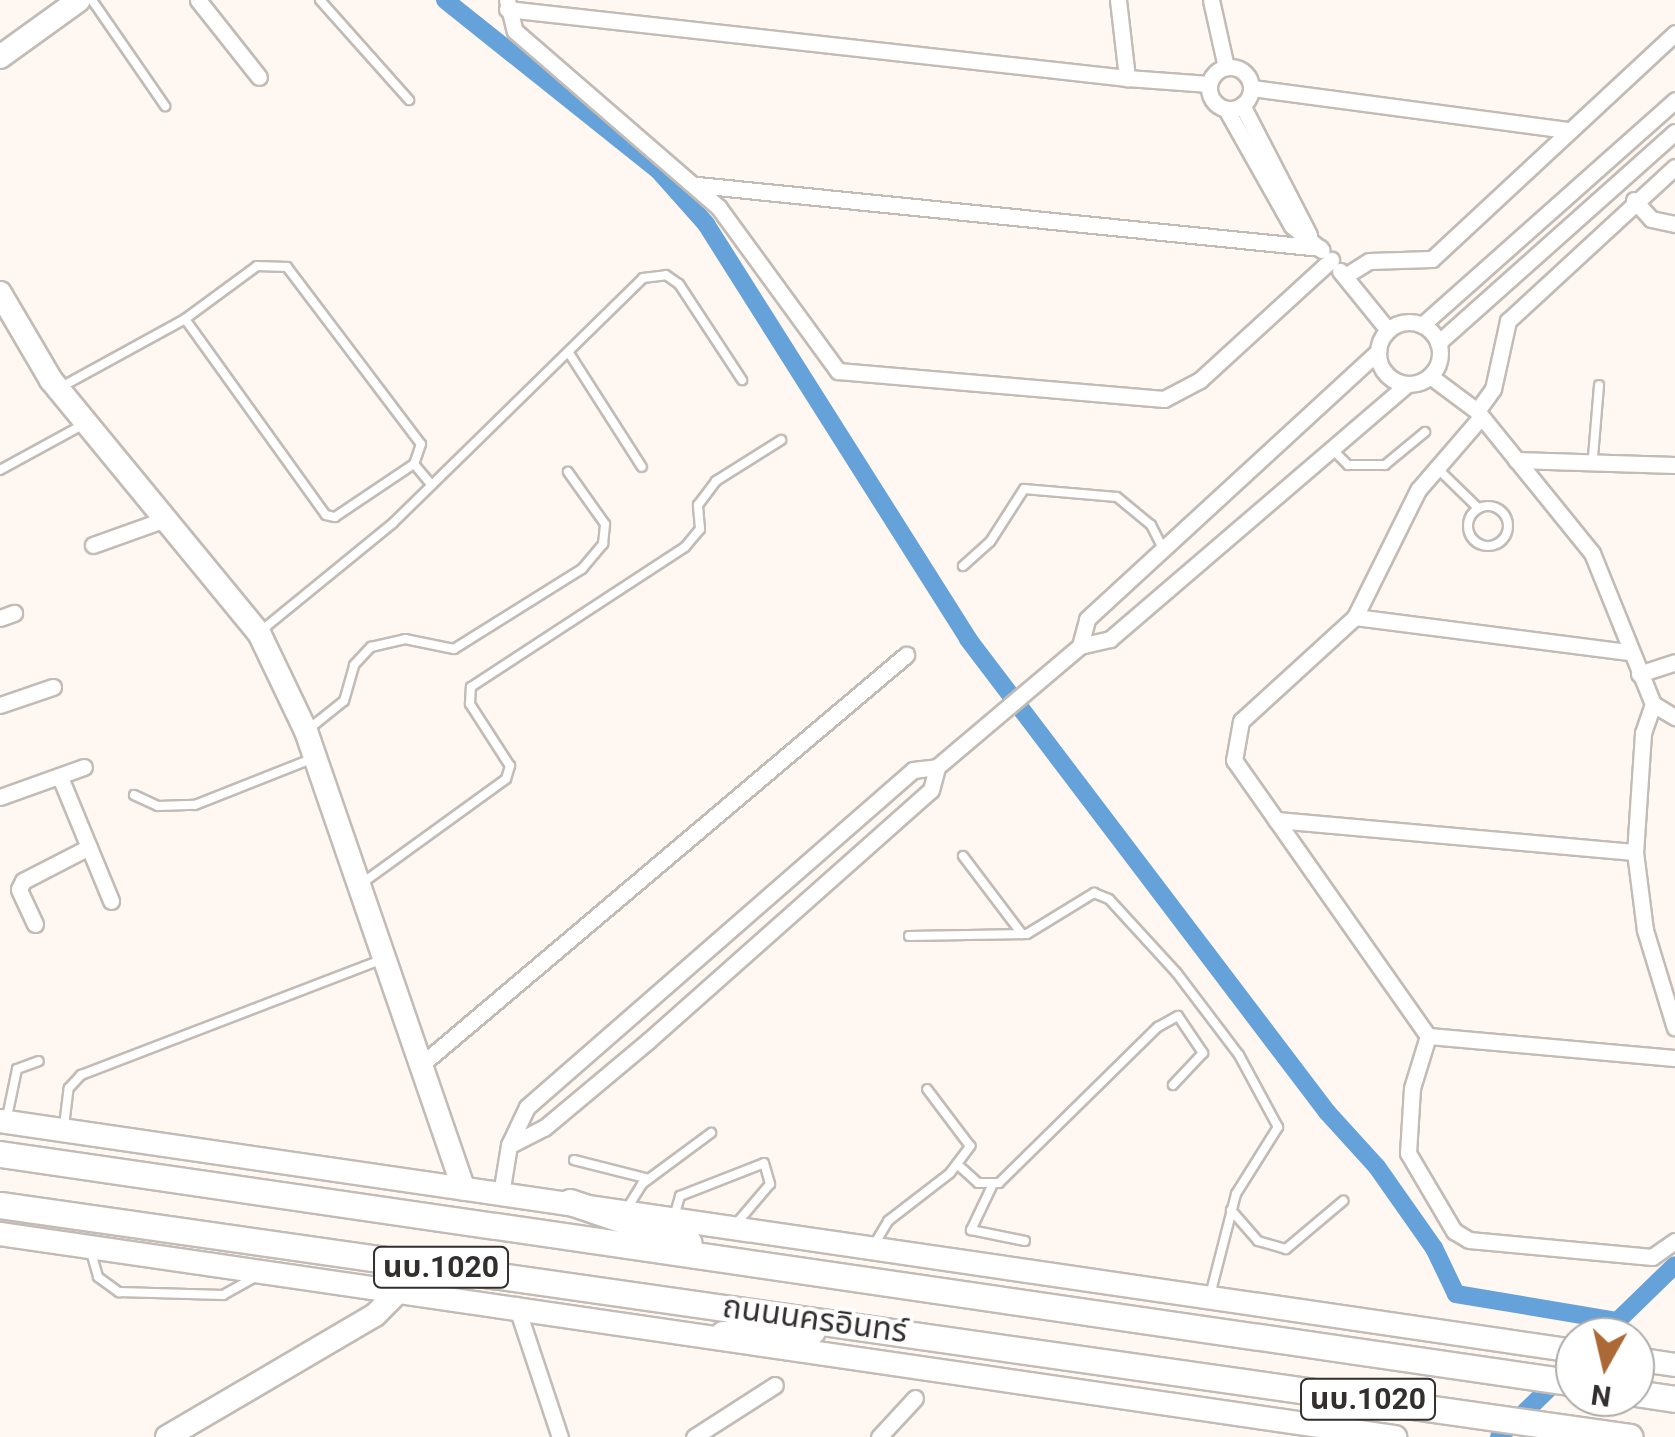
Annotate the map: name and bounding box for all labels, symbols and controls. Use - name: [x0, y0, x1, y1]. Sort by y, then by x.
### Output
- road number: นบ.1020: [371, 1242, 511, 1292]
- street label: ถนนนครอินทร์: [720, 1287, 910, 1351]
- north arrow: [1555, 1317, 1655, 1417]
- road number: นบ.1020: [1298, 1374, 1438, 1424]
- text: N: [1589, 1378, 1613, 1413]

